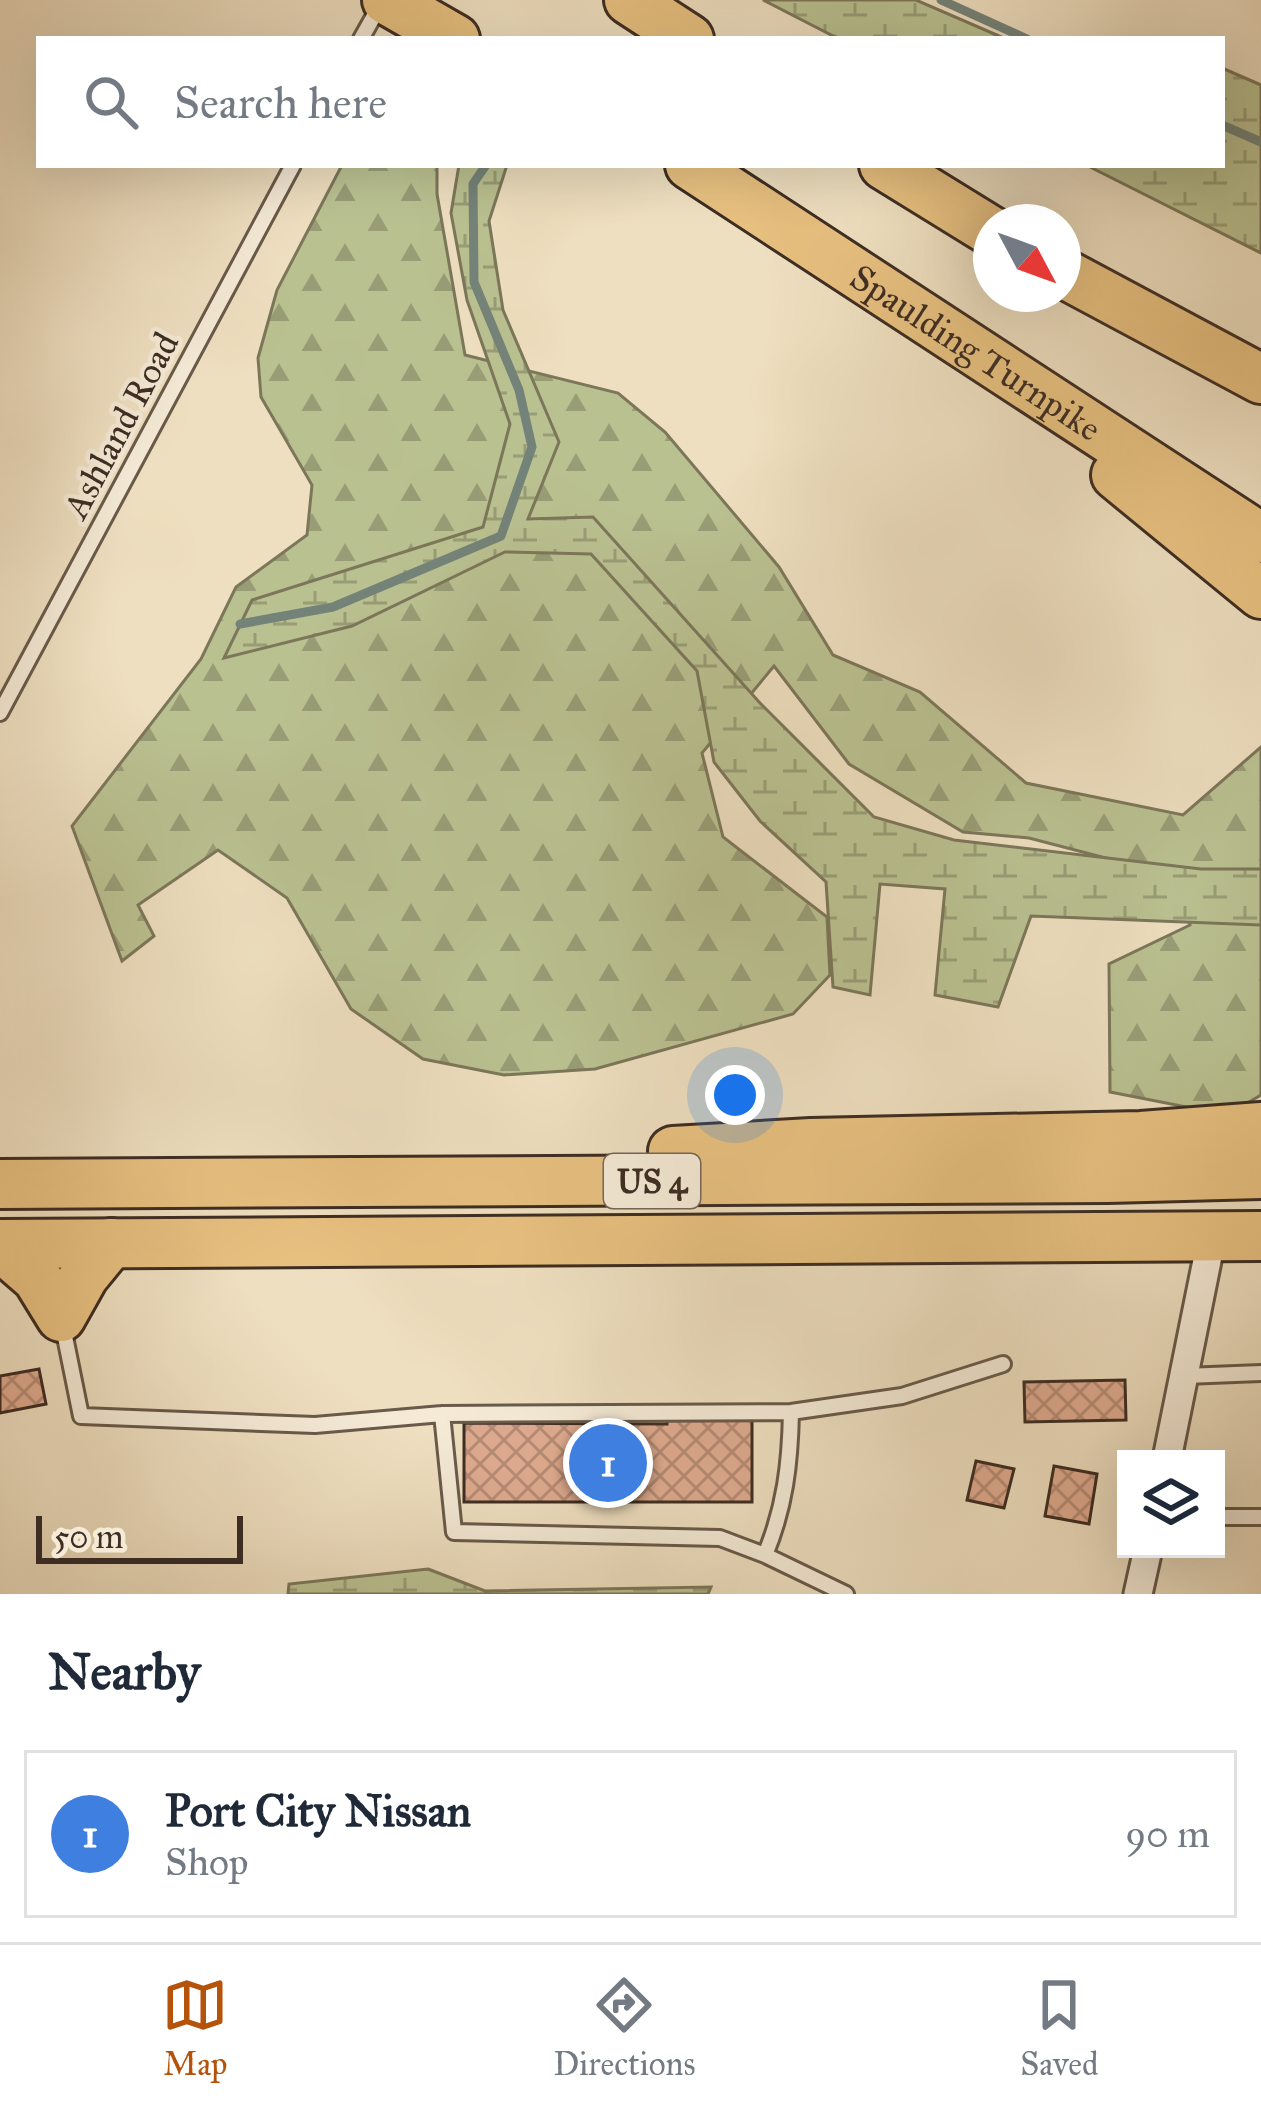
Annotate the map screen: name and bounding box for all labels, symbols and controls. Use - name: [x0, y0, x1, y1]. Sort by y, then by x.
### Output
- search box: [36, 36, 1225, 168]
- icon: search: [78, 69, 144, 135]
- text: Search here: [174, 75, 387, 130]
- north arrow: [973, 204, 1081, 312]
- street label: Spaulding Turnpike: [842, 255, 1109, 451]
- street label: Ashland Road: [53, 325, 188, 528]
- your location: [705, 1065, 765, 1125]
- road number: US 4: [604, 1154, 700, 1208]
- pin: 1: [569, 1418, 647, 1508]
- map controls: [1117, 1450, 1225, 1558]
- button: layers: [1117, 1450, 1225, 1558]
- scale bar: [36, 1510, 243, 1563]
- text: 50 m: [54, 1517, 123, 1557]
- text: Nearby: [48, 1641, 200, 1703]
- text: Port City Nissan: [165, 1783, 471, 1838]
- text: 1: [82, 1810, 98, 1858]
- text: 90 m: [1125, 1810, 1210, 1858]
- text: Shop: [165, 1838, 248, 1886]
- tab: Map: [162, 1972, 228, 2084]
- tab: Directions: [553, 1972, 695, 2084]
- tab: Saved: [1020, 1972, 1099, 2084]

